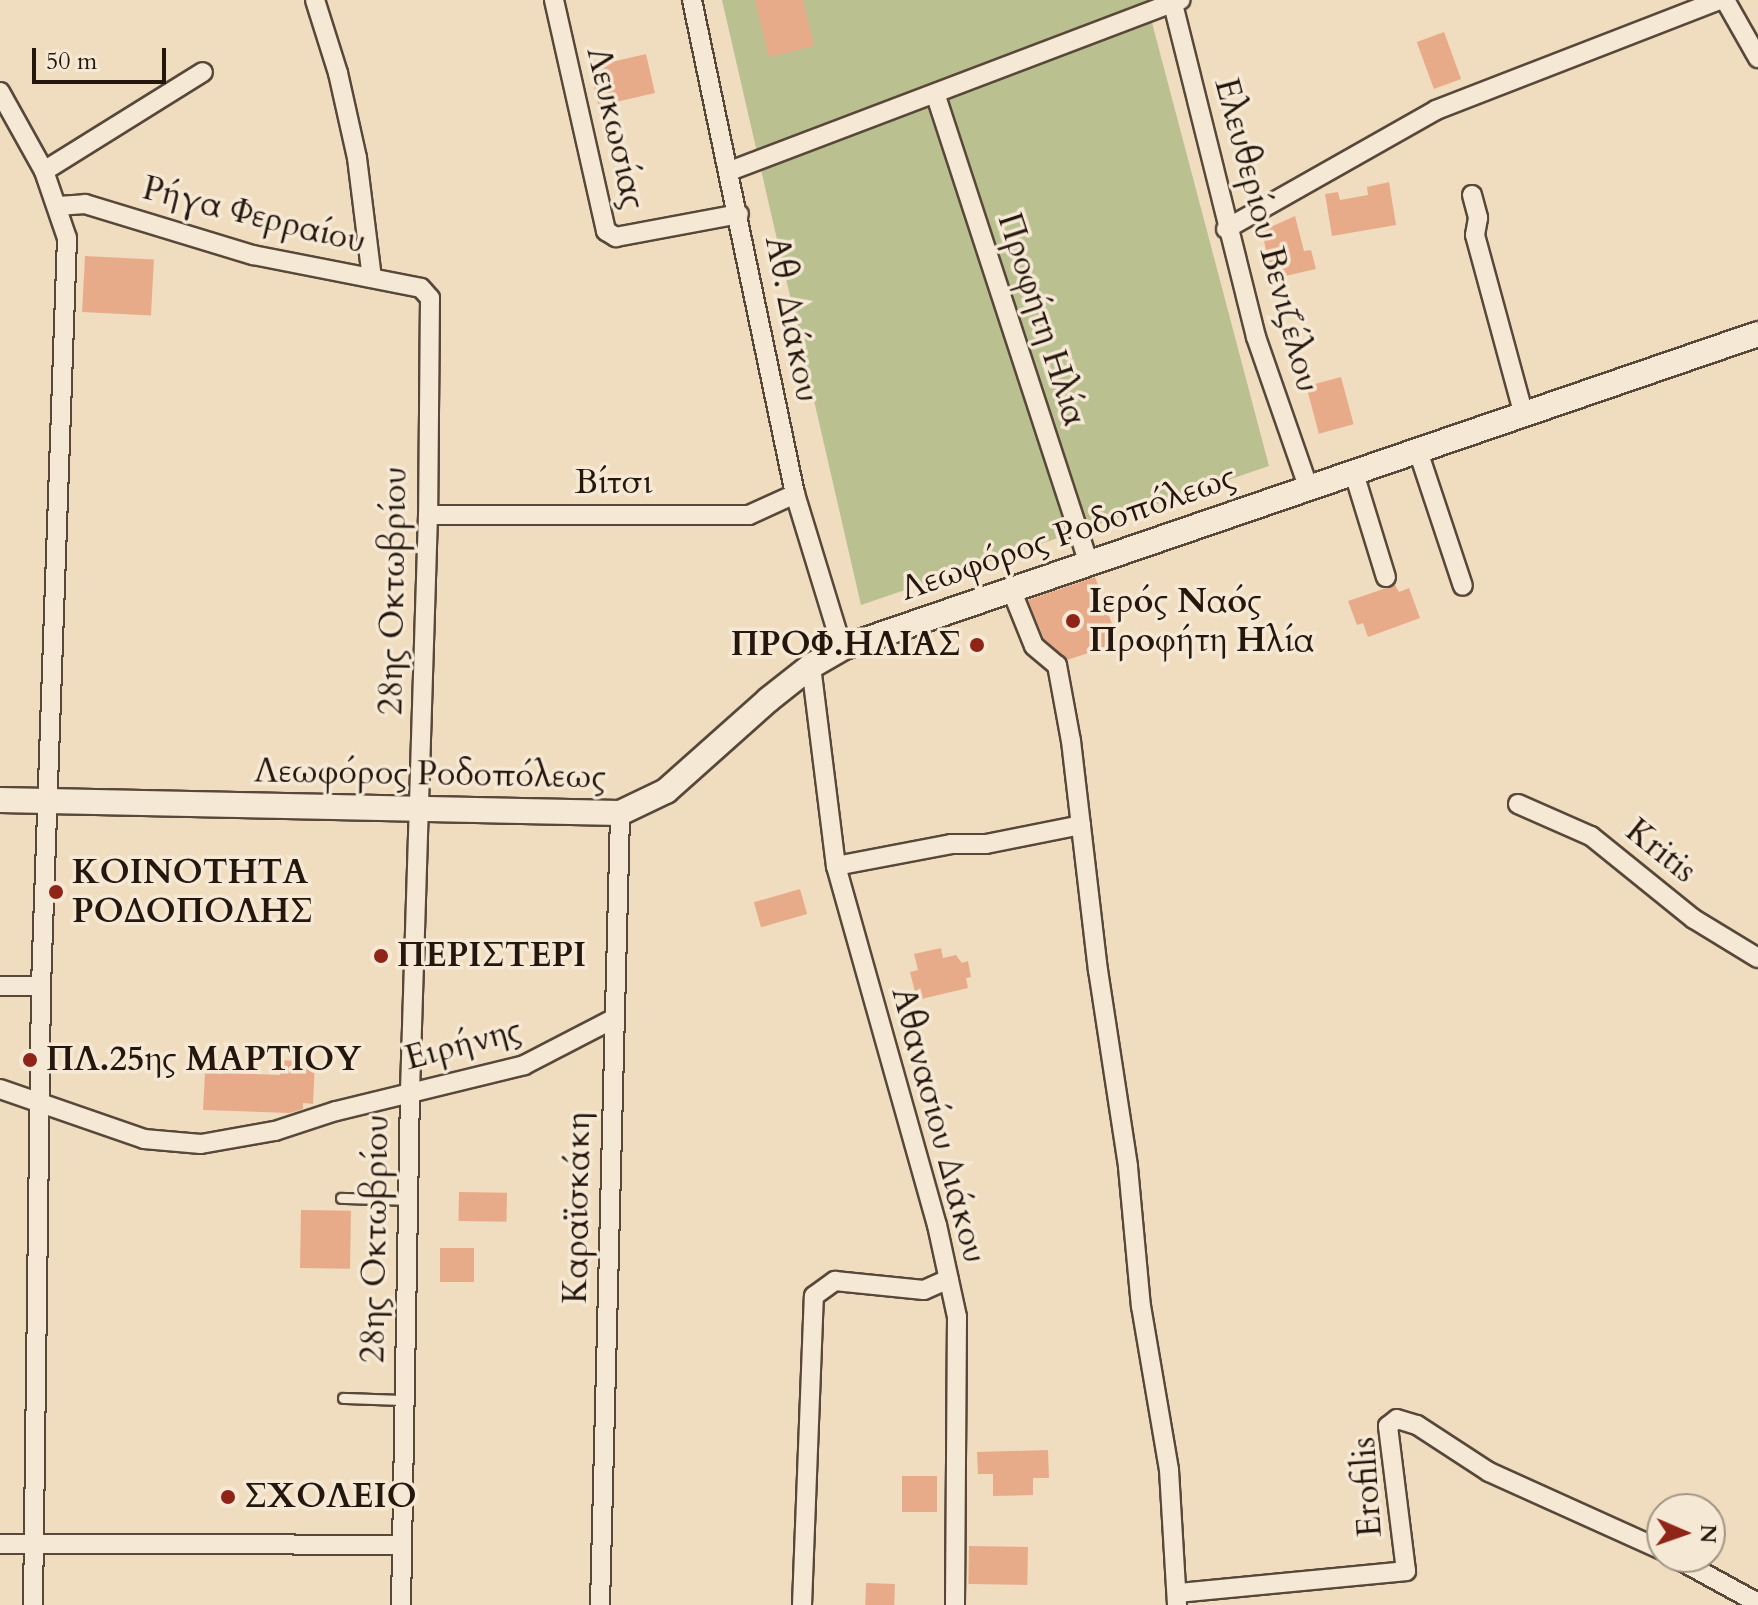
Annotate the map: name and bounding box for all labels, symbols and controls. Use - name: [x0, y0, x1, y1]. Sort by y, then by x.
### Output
- scale bar: [36, 32, 170, 82]
- street label: Λευκωσίας: [578, 43, 654, 213]
- text: 50 m: [46, 45, 97, 78]
- street label: Ελευθερίου Βενιζέλου: [1205, 74, 1329, 396]
- street label: Ρήγα Φερραίου: [138, 168, 370, 262]
- street label: Προφήτη Ηλία: [989, 208, 1095, 430]
- street label: Αθ. Διάκου: [756, 233, 828, 405]
- street label: Λεωφόρος Ροδοπόλεως: [895, 456, 1241, 610]
- street label: Βίτσι: [575, 463, 653, 503]
- street label: 28ης Οκτωβρίου: [370, 466, 416, 716]
- place label: Ιερός Ναός Προφήτη Ηλία: [1089, 581, 1314, 660]
- marker: Ιερός Ναός Προφήτη Ηλία: [1064, 612, 1082, 630]
- place label: ΠΡΟΦ.ΗΛΙΑΣ: [731, 625, 961, 665]
- marker: ΠΡΟΦ.ΗΛΙΑΣ: [968, 636, 986, 654]
- street label: Λεωφόρος Ροδοπόλεως: [254, 751, 606, 797]
- street label: Kritis: [1617, 810, 1705, 892]
- place label: ΚΟΙΝΟΤΗΤΑ ΡΟΔΟΠΟΛΗΣ: [72, 852, 313, 932]
- marker: ΚΟΙΝΟΤΗΤΑ ΡΟΔΟΠΟΛΗΣ: [47, 883, 65, 901]
- place label: ΠΕΡΙΣΤΕΡΙ: [397, 936, 586, 976]
- marker: ΠΕΡΙΣΤΕΡΙ: [372, 947, 390, 965]
- street label: Αθανασίου Διάκου: [883, 983, 995, 1267]
- street label: Ειρήνης: [400, 1009, 526, 1079]
- place label: ΠΛ.25ης ΜΑΡΤΙΟΥ: [46, 1040, 361, 1080]
- marker: ΠΛ.25ης ΜΑΡΤΙΟΥ: [21, 1051, 39, 1069]
- street label: Καραϊσκάκη: [555, 1112, 599, 1304]
- street label: 28ης Οκτωβρίου: [352, 1114, 398, 1364]
- street label: Erofilis: [1343, 1435, 1391, 1539]
- place label: ΣΧΟΛΕΙΟ: [244, 1477, 417, 1517]
- marker: ΣΧΟΛΕΙΟ: [219, 1488, 237, 1506]
- north arrow: [1646, 1493, 1726, 1573]
- text: N: [1693, 1524, 1723, 1544]

